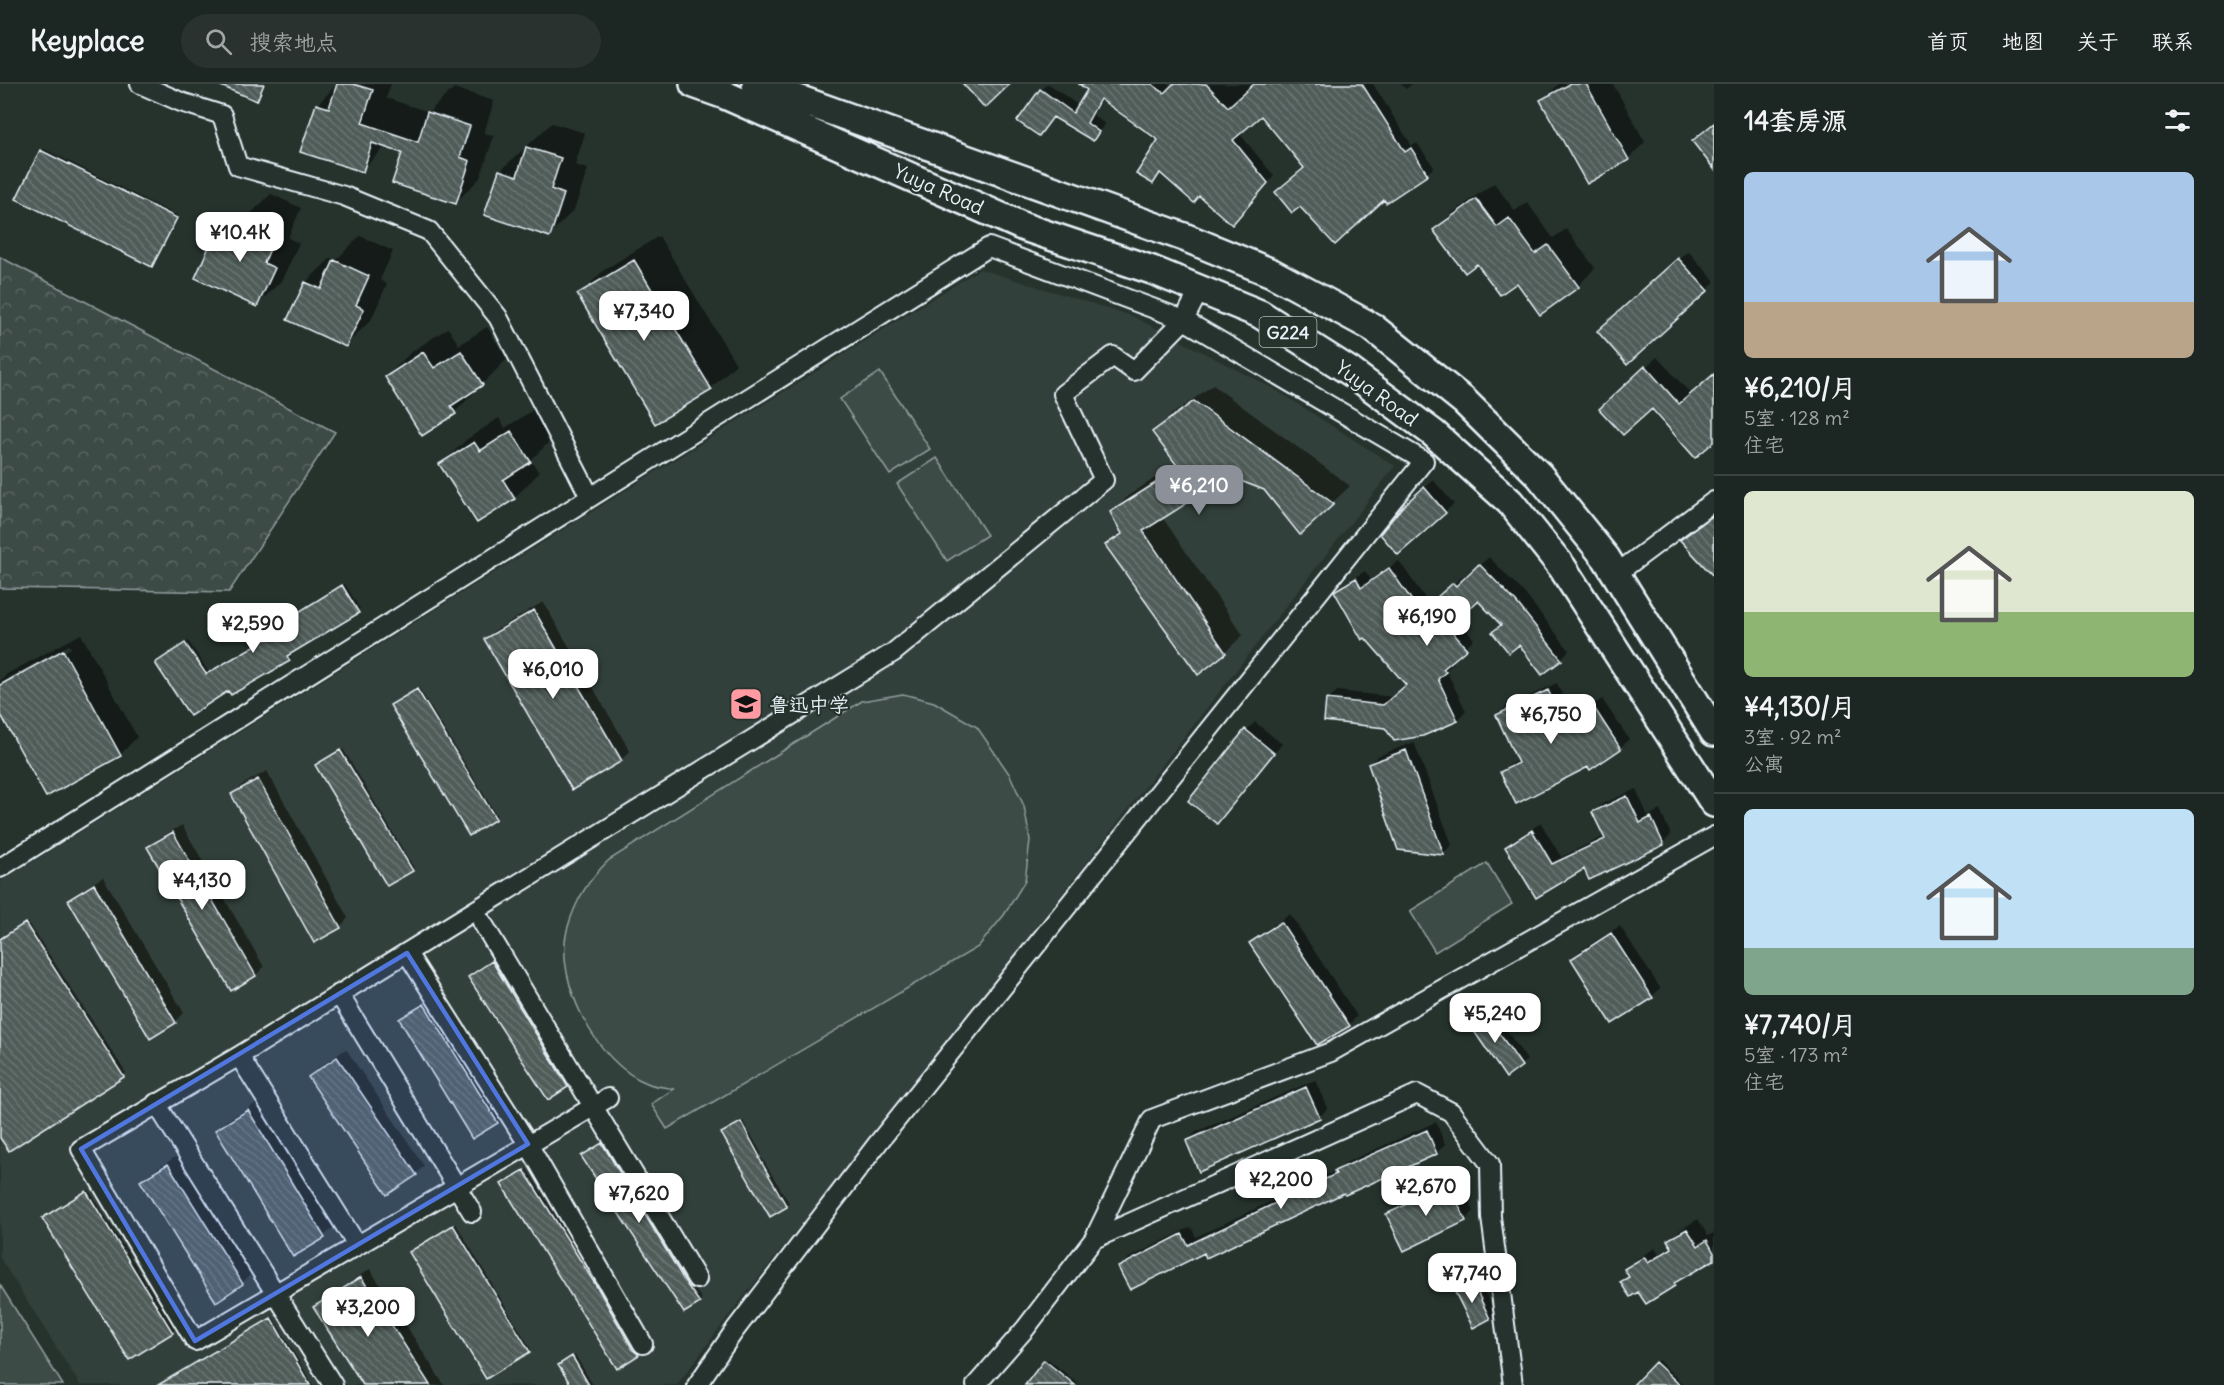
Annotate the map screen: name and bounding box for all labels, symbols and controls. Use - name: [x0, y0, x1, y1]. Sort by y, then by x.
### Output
- search box: [181, 14, 601, 68]
- text: Keyplace: [30, 23, 145, 59]
- icon: search: [202, 25, 235, 58]
- text: 搜索地点: [250, 28, 338, 56]
- text: 首页: [1927, 28, 1969, 55]
- text: 地图: [2002, 28, 2044, 55]
- text: 关于: [2077, 28, 2119, 55]
- text: 联系: [2152, 28, 2194, 55]
- text: 14套房源: [1744, 104, 1847, 137]
- icon: filters: [2161, 104, 2194, 137]
- street label: Yuya Road: [890, 158, 988, 220]
- icon: home: [1915, 211, 2023, 319]
- pin: ¥10.4K: [191, 212, 289, 263]
- text: ¥10.4K: [210, 219, 270, 244]
- pin: ¥7,340: [595, 291, 693, 342]
- text: ¥7,340: [613, 298, 675, 323]
- road number: G224: [1260, 317, 1316, 347]
- street label: Yuya Road: [1331, 355, 1423, 431]
- text: ¥6,210/月: [1744, 371, 1857, 404]
- text: 5室 · 128 m²: [1744, 405, 1850, 430]
- text: 住宅: [1744, 432, 1784, 457]
- pin: ¥6,210: [1150, 465, 1248, 516]
- text: ¥6,210: [1169, 472, 1229, 497]
- icon: home: [1915, 530, 2023, 638]
- pin: ¥6,190: [1378, 596, 1476, 647]
- pin: ¥2,590: [204, 603, 302, 654]
- text: ¥6,190: [1397, 603, 1457, 628]
- text: ¥2,590: [221, 610, 285, 635]
- pin: ¥6,010: [504, 649, 602, 700]
- text: ¥6,010: [522, 656, 584, 681]
- school or university icon: 鲁迅中学: [728, 686, 764, 722]
- text: ¥4,130/月: [1744, 690, 1856, 723]
- place label: 鲁迅中学: [769, 692, 849, 717]
- pin: ¥6,750: [1502, 694, 1600, 745]
- text: ¥6,750: [1520, 701, 1582, 726]
- text: 3室 · 92 m²: [1744, 724, 1842, 749]
- text: 公寓: [1744, 751, 1784, 776]
- icon: home: [1915, 848, 2023, 956]
- pin: ¥4,130: [153, 860, 251, 911]
- text: ¥4,130: [172, 867, 232, 892]
- pin: ¥5,240: [1446, 993, 1544, 1044]
- text: ¥5,240: [1464, 1000, 1526, 1025]
- text: ¥7,740/月: [1744, 1008, 1857, 1041]
- text: 5室 · 173 m²: [1744, 1042, 1848, 1067]
- text: 住宅: [1744, 1069, 1784, 1094]
- pin: ¥2,200: [1232, 1159, 1330, 1210]
- text: ¥2,200: [1249, 1166, 1313, 1191]
- pin: ¥2,670: [1377, 1166, 1475, 1217]
- pin: ¥7,620: [590, 1173, 688, 1224]
- text: ¥2,670: [1395, 1173, 1457, 1198]
- text: ¥7,620: [608, 1180, 670, 1205]
- pin: ¥7,740: [1423, 1253, 1521, 1304]
- text: ¥7,740: [1442, 1260, 1502, 1285]
- pin: ¥3,200: [319, 1287, 417, 1338]
- text: ¥3,200: [336, 1294, 400, 1319]

